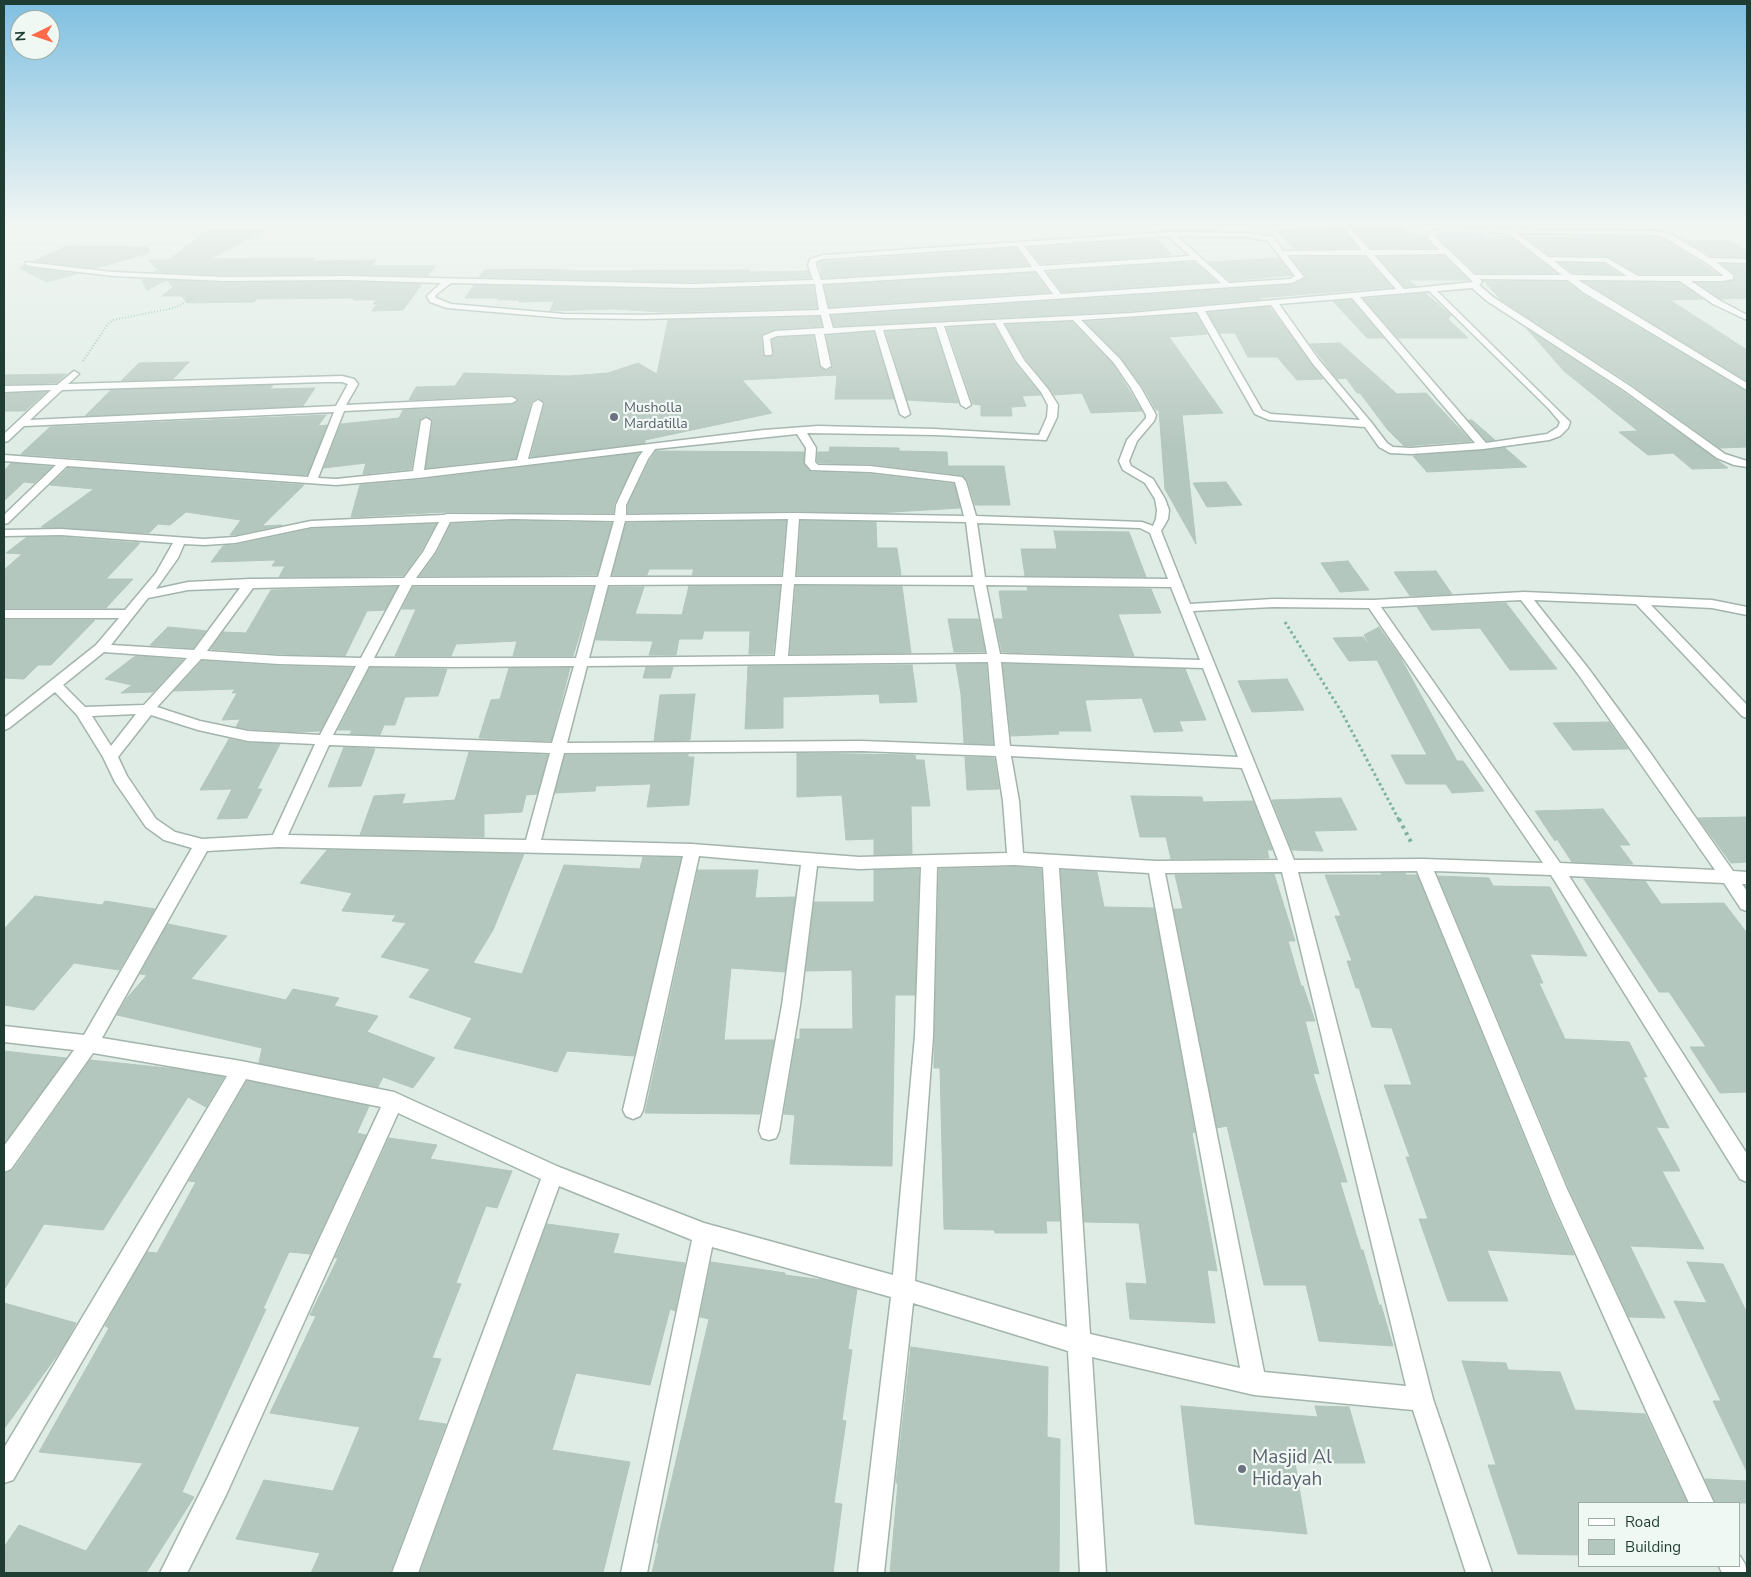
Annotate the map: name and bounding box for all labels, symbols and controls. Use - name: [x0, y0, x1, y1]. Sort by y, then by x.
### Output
- north arrow: [10, 10, 60, 60]
- text: N: [11, 30, 30, 42]
- place label: Musholla Mardatilla: [624, 401, 688, 434]
- marker: Musholla Mardatilla: [608, 411, 620, 423]
- place label: Masjid Al Hidayah: [1252, 1447, 1332, 1491]
- marker: Masjid Al Hidayah: [1236, 1463, 1248, 1475]
- legend: [1578, 1502, 1741, 1567]
- text: Road: [1625, 1512, 1660, 1532]
- text: Building: [1625, 1537, 1681, 1557]

